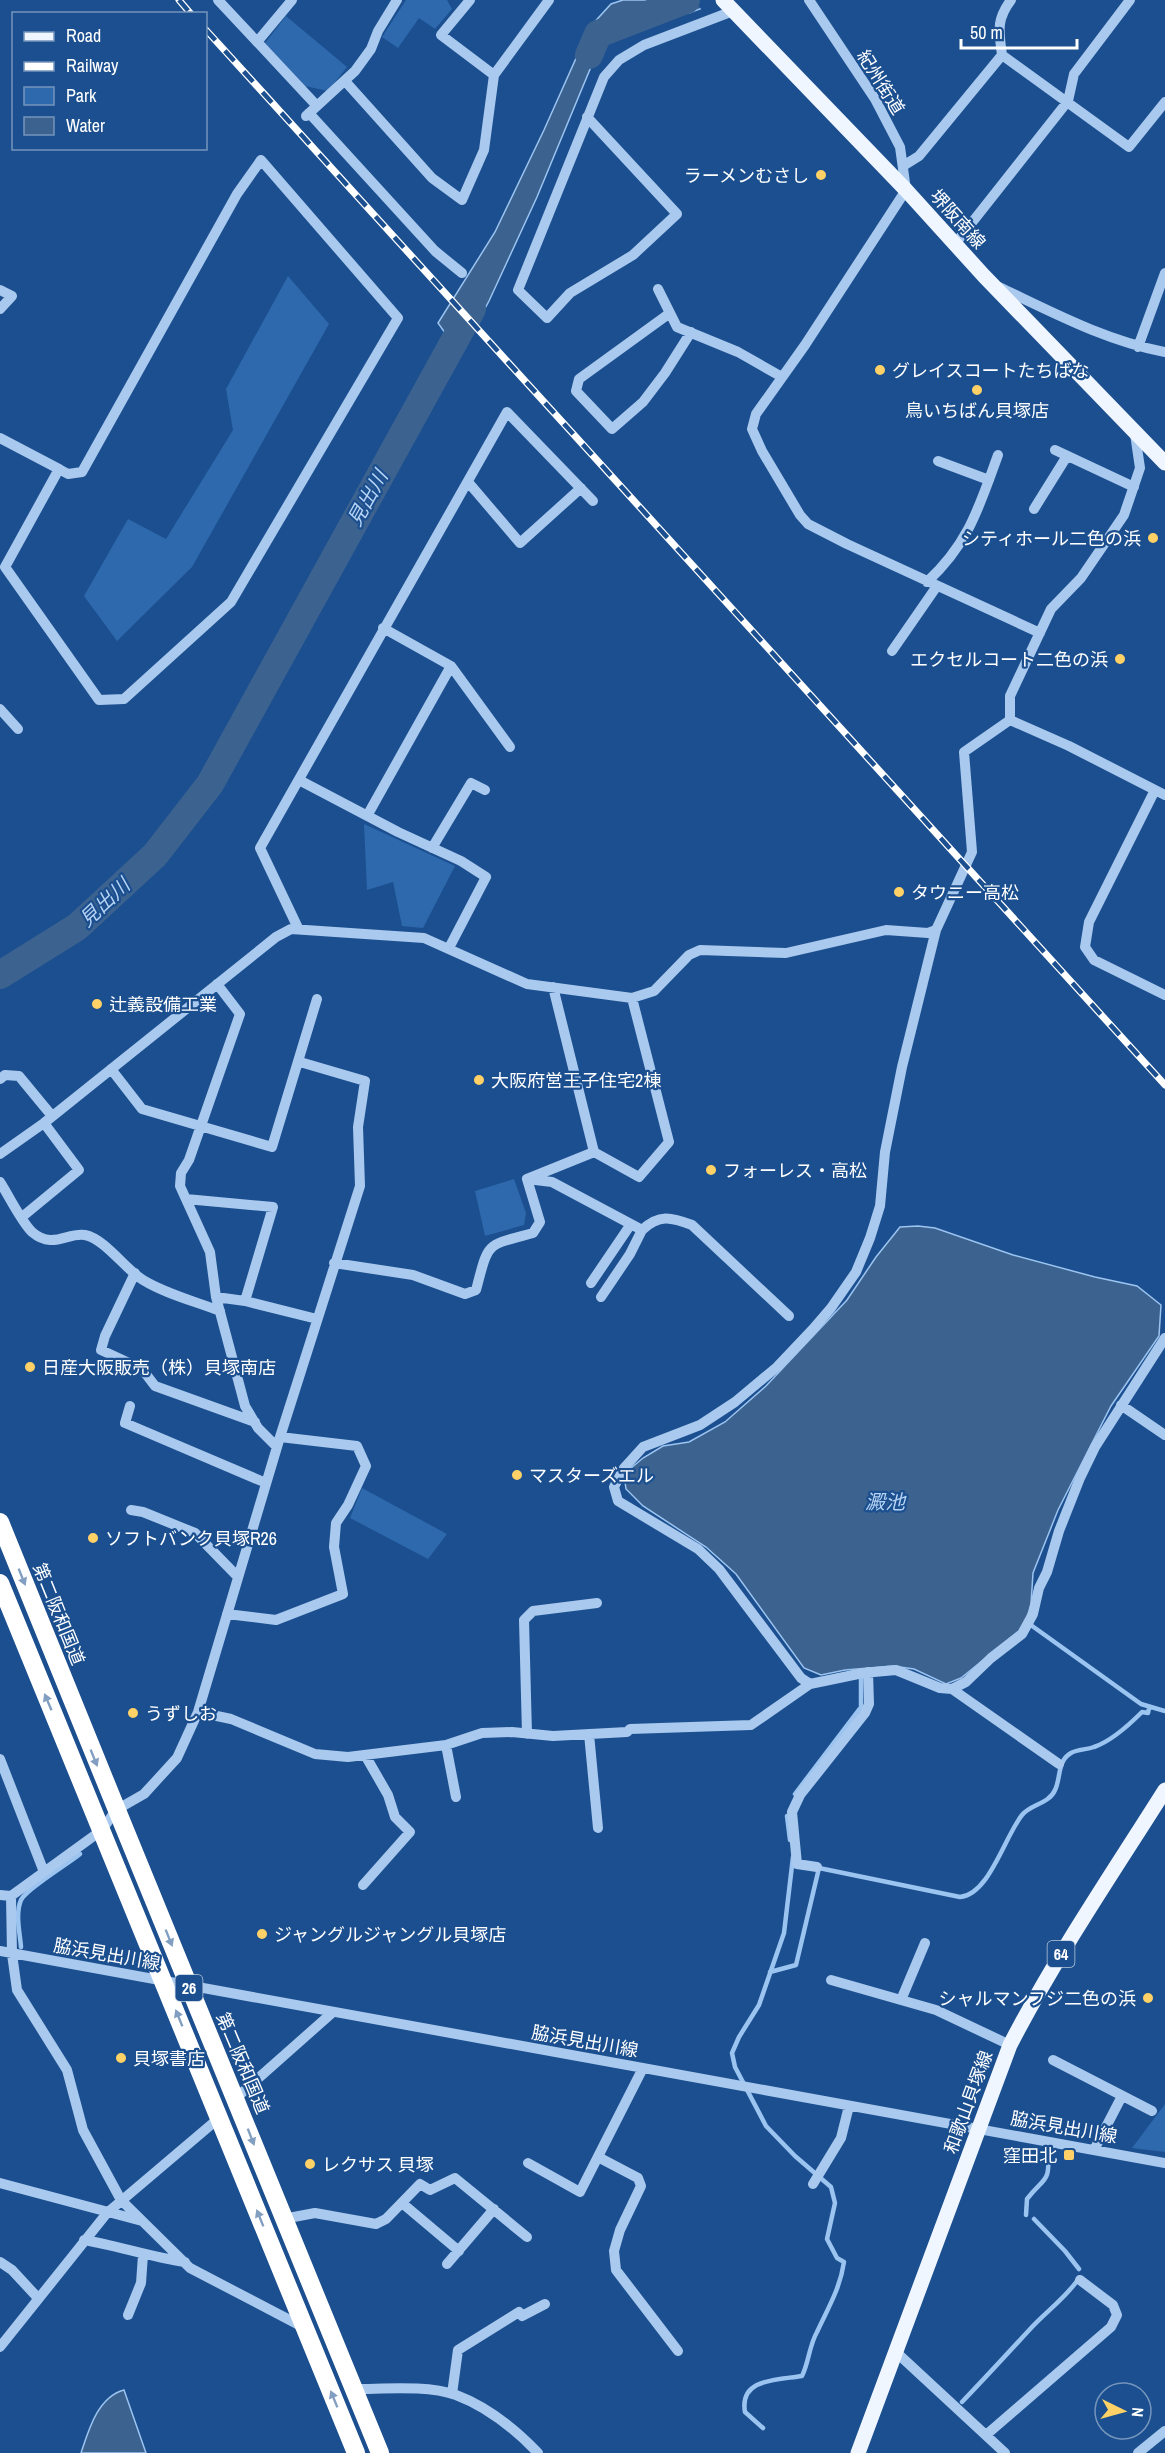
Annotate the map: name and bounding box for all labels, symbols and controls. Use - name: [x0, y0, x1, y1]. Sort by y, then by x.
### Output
- legend: [12, 12, 207, 150]
- scale bar: [961, 12, 1076, 50]
- text: 50 m: [970, 20, 1003, 45]
- text: Road: [66, 23, 101, 48]
- street label: 紀州街道: [851, 45, 911, 119]
- text: Railway: [66, 53, 119, 78]
- text: Park: [66, 83, 97, 108]
- text: Water: [66, 113, 105, 138]
- place label: ラーメンむさし: [684, 163, 809, 188]
- marker: ラーメンむさし: [814, 168, 828, 182]
- street label: 堺阪南線: [925, 184, 991, 254]
- place label: グレイスコートたちばな: [892, 358, 1089, 383]
- marker: グレイスコートたちばな: [873, 363, 887, 377]
- marker: 鳥いちばん貝塚店: [970, 383, 984, 397]
- place label: 鳥いちばん貝塚店: [905, 398, 1049, 423]
- water label: 見出川: [341, 463, 394, 531]
- place label: シティホール二色の浜: [962, 526, 1141, 551]
- marker: シティホール二色の浜: [1146, 531, 1160, 545]
- place label: エクセルコート二色の浜: [910, 647, 1108, 672]
- marker: エクセルコート二色の浜: [1113, 652, 1127, 666]
- water label: 見出川: [73, 870, 137, 932]
- place label: タウニー高松: [911, 880, 1019, 905]
- marker: タウニー高松: [892, 885, 906, 899]
- place label: 辻義設備工業: [109, 992, 217, 1017]
- marker: 辻義設備工業: [90, 997, 104, 1011]
- place label: 大阪府営王子住宅2棟: [491, 1068, 661, 1093]
- marker: 大阪府営王子住宅2棟: [472, 1073, 486, 1087]
- place label: フォーレス・高松: [723, 1158, 867, 1183]
- marker: フォーレス・高松: [704, 1163, 718, 1177]
- place label: 日産大阪販売（株）貝塚南店: [42, 1355, 276, 1380]
- marker: 日産大阪販売（株）貝塚南店: [23, 1360, 37, 1374]
- place label: マスターズエル: [529, 1463, 654, 1488]
- marker: マスターズエル: [510, 1468, 524, 1482]
- water label: 澱池: [865, 1488, 907, 1515]
- place label: ソフトバンク貝塚R26: [105, 1526, 277, 1551]
- marker: ソフトバンク貝塚R26: [86, 1531, 100, 1545]
- street label: 第二阪和国道: [27, 1559, 91, 1669]
- one-way arrow: [17, 1568, 27, 1586]
- one-way arrow: [43, 1693, 52, 1711]
- place label: うずしお: [145, 1701, 217, 1726]
- marker: うずしお: [126, 1706, 140, 1720]
- one-way arrow: [90, 1749, 100, 1767]
- place label: ジャングルジャングル貝塚店: [274, 1922, 506, 1947]
- marker: ジャングルジャングル貝塚店: [255, 1927, 269, 1941]
- one-way arrow: [165, 1929, 174, 1947]
- street label: 脇浜見出川線: [52, 1932, 162, 1976]
- road number: 64: [1048, 1941, 1074, 1967]
- road number: 26: [176, 1975, 202, 2001]
- place label: シャルマンフジ二色の浜: [939, 1986, 1136, 2011]
- marker: シャルマンフジ二色の浜: [1141, 1991, 1155, 2005]
- street label: 第二阪和国道: [210, 2008, 276, 2118]
- one-way arrow: [174, 2009, 183, 2027]
- street label: 脇浜見出川線: [530, 2019, 640, 2063]
- place label: 貝塚書店: [133, 2046, 205, 2071]
- street label: 和歌山貝塚線: [938, 2047, 998, 2157]
- marker: 貝塚書店: [114, 2051, 128, 2065]
- street label: 脇浜見出川線: [1009, 2105, 1119, 2149]
- one-way arrow: [247, 2129, 257, 2147]
- place label: 窪田北: [1003, 2143, 1057, 2168]
- marker: 窪田北: [1062, 2148, 1076, 2162]
- place label: レクサス 貝塚: [322, 2152, 434, 2177]
- marker: レクサス 貝塚: [303, 2157, 317, 2171]
- one-way arrow: [255, 2209, 265, 2227]
- north arrow: [1093, 2381, 1153, 2441]
- one-way arrow: [329, 2390, 338, 2408]
- text: N: [1127, 2407, 1149, 2418]

